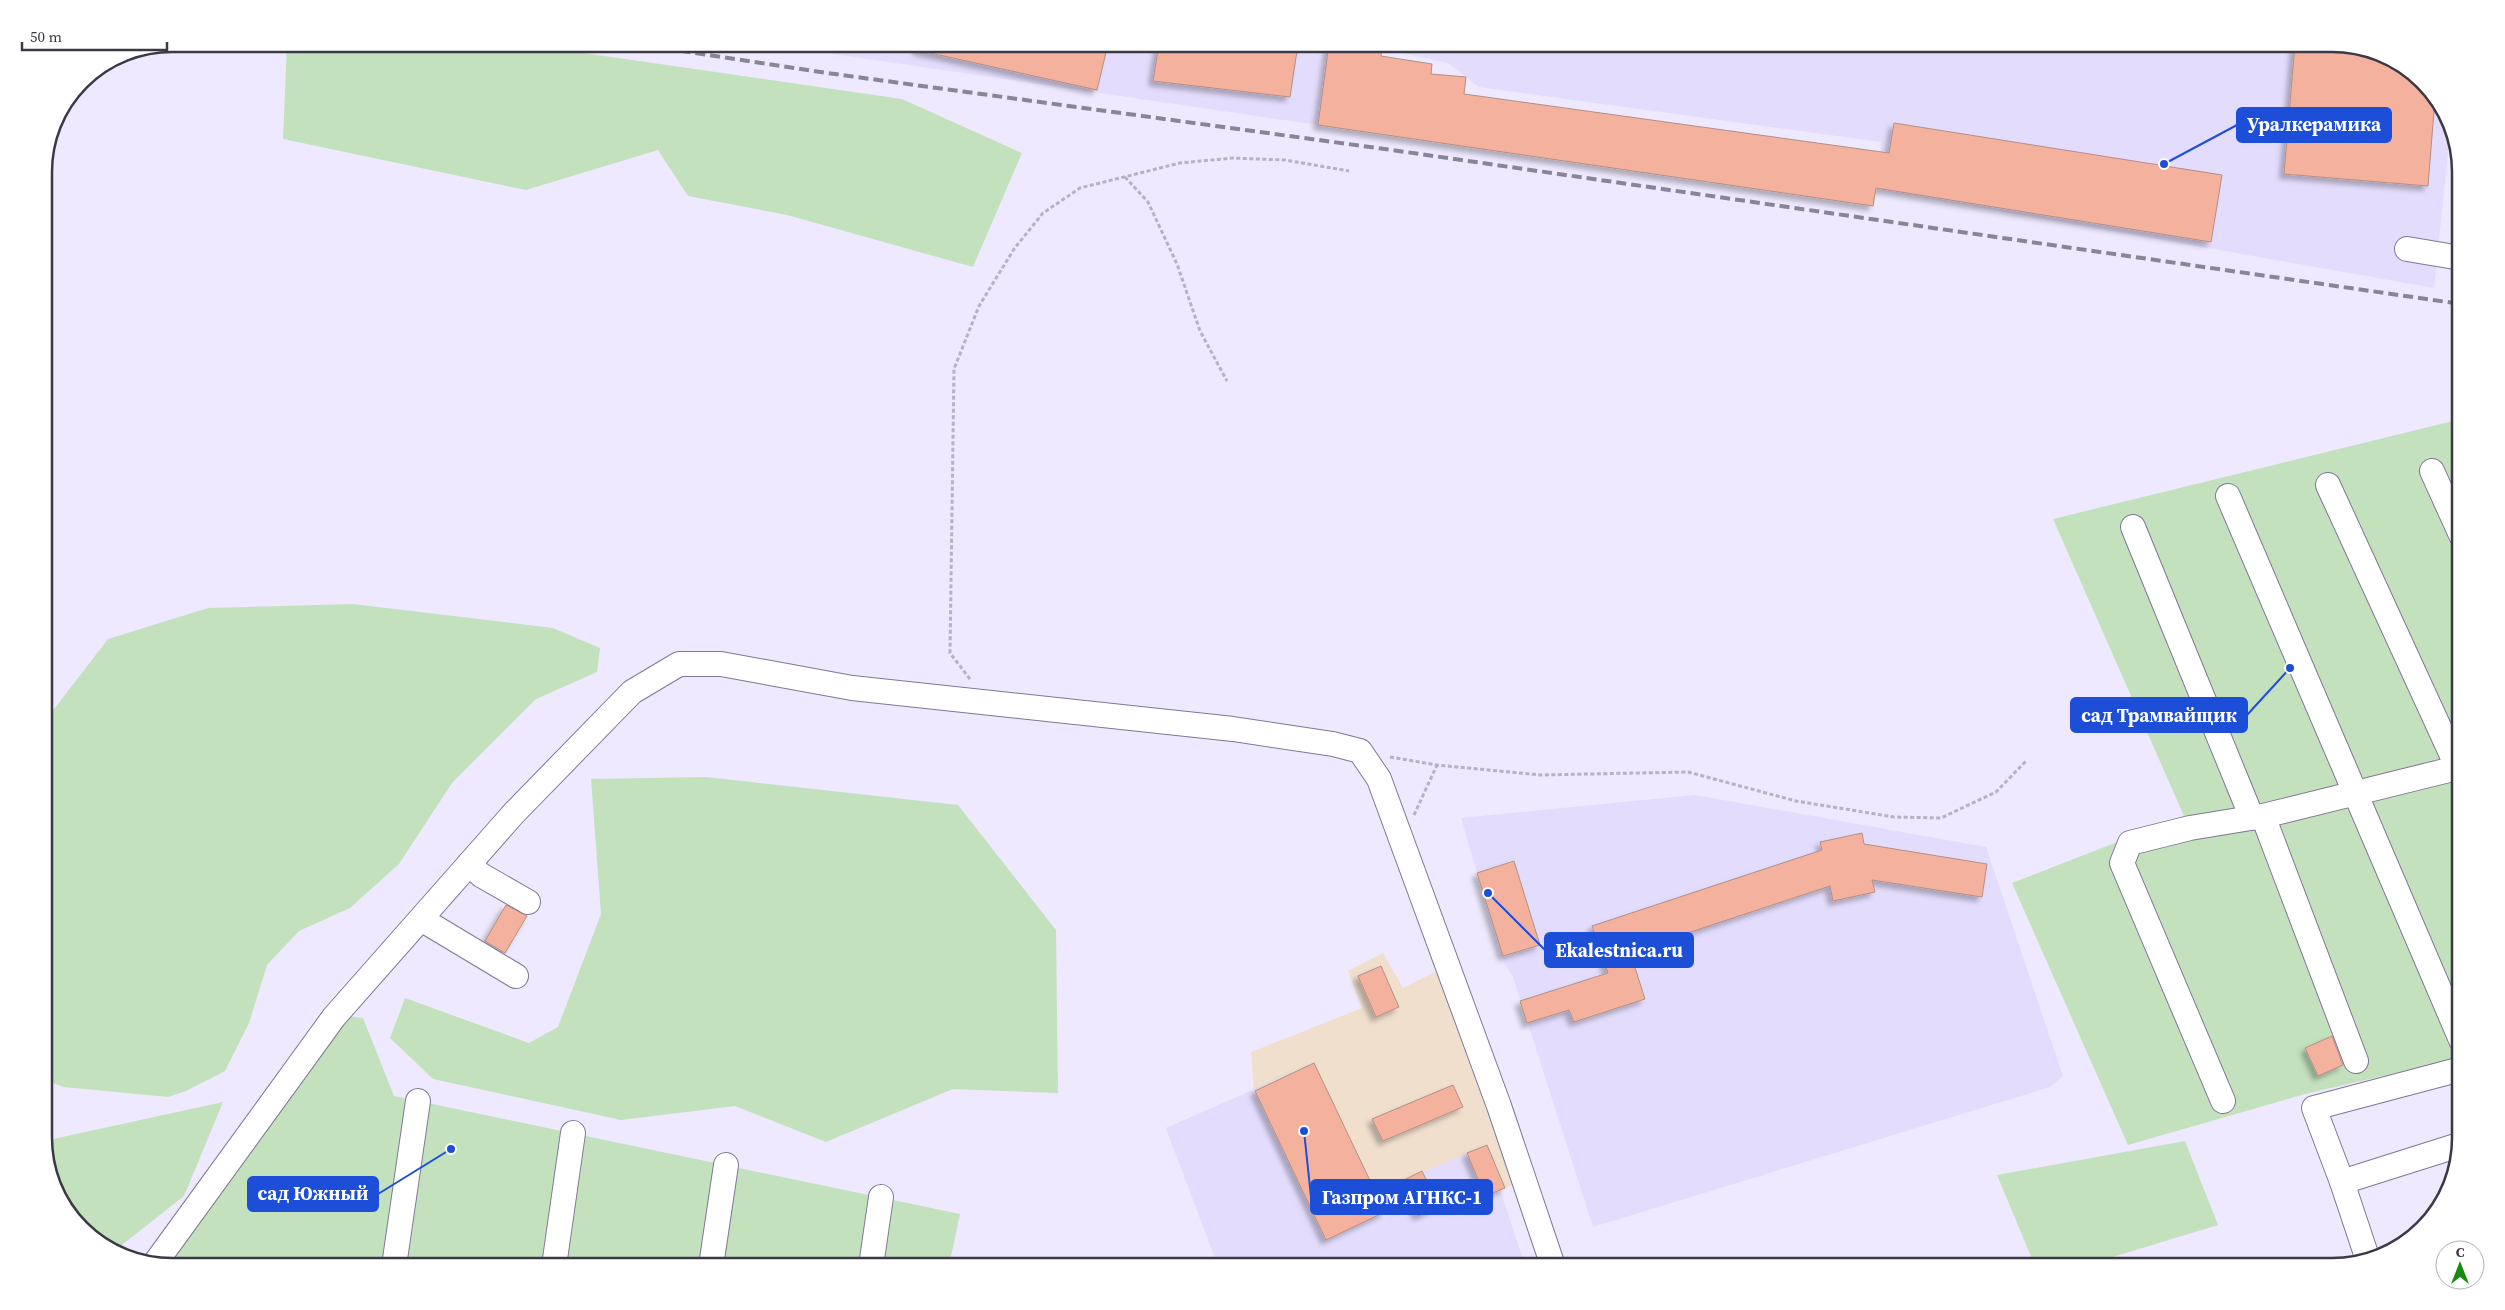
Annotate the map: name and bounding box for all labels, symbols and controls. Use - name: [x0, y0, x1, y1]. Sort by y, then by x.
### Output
- scale bar: [22, 20, 168, 52]
- text: 50 m: [30, 26, 62, 47]
- callout: Уралкерамика: [2237, 108, 2391, 142]
- text: Уралкерамика: [2247, 111, 2382, 137]
- callout: сад Трамвайщик: [2071, 698, 2247, 732]
- text: сад Трамвайщик: [2081, 702, 2238, 728]
- callout: Ekalestnica.ru: [1545, 933, 1693, 967]
- text: Ekalestnica.ru: [1555, 937, 1683, 963]
- callout: сад Южный: [248, 1177, 378, 1211]
- text: сад Южный: [258, 1180, 368, 1206]
- callout: Газпром АГНКС-1: [1311, 1180, 1492, 1214]
- text: Газпром АГНКС-1: [1322, 1184, 1482, 1210]
- north arrow: [2435, 1240, 2485, 1290]
- text: С: [2456, 1242, 2465, 1262]

